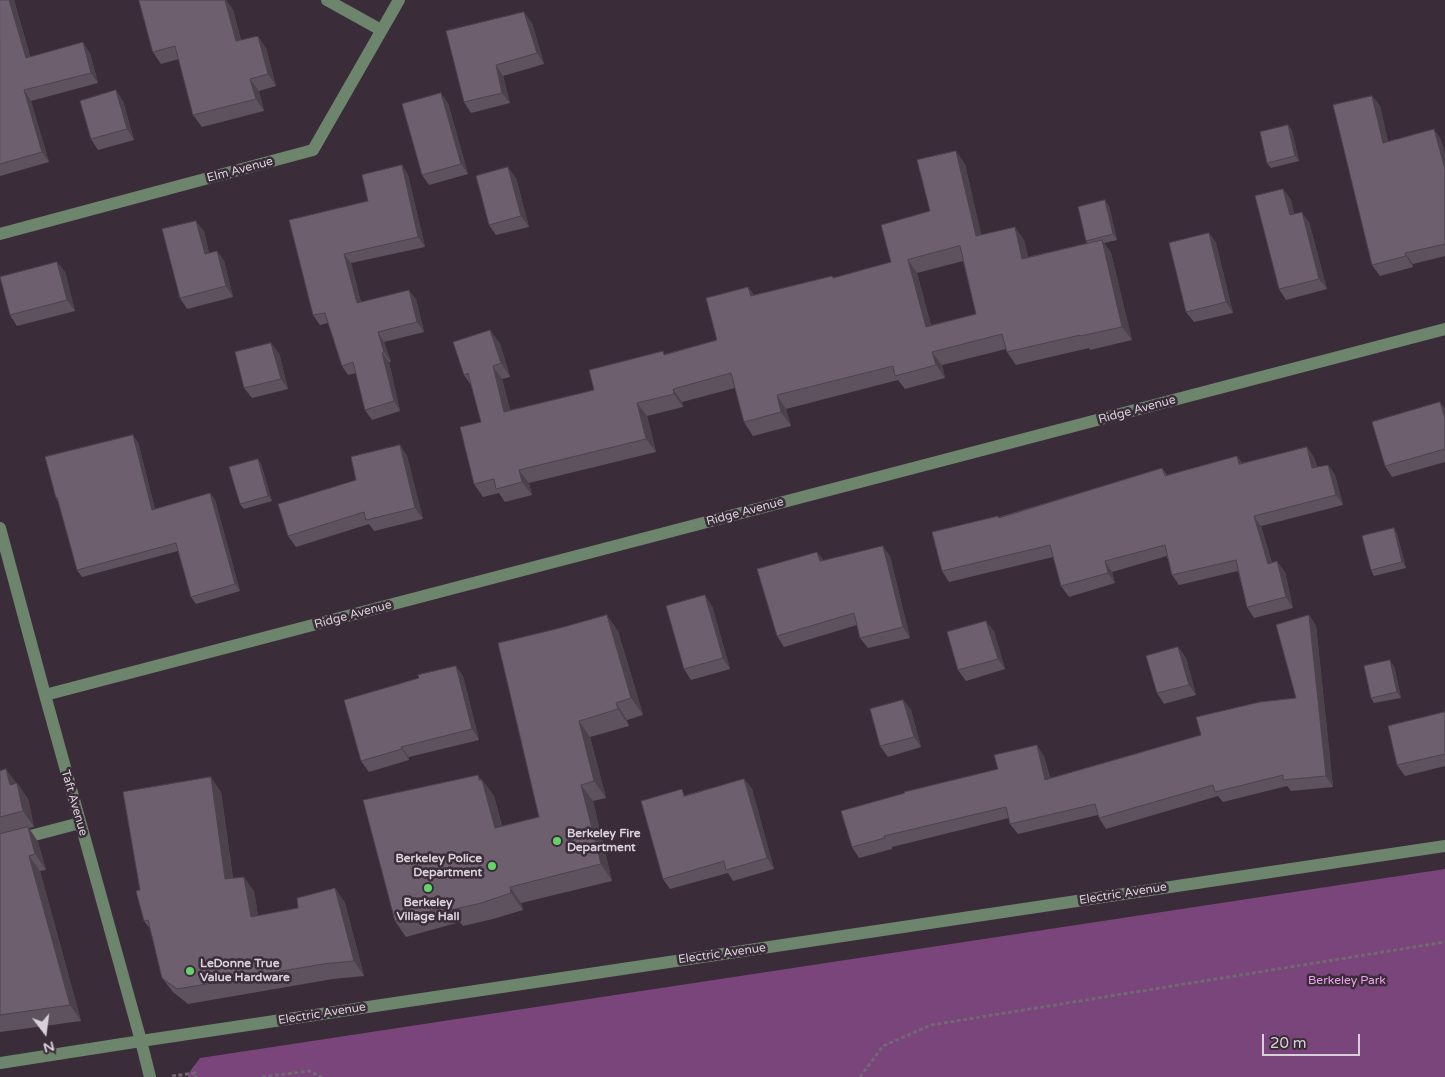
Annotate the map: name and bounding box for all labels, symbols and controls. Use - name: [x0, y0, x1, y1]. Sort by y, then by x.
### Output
- street label: Elm Avenue: [205, 154, 275, 186]
- street label: Ridge Avenue: [1097, 393, 1177, 427]
- street label: Ridge Avenue: [705, 495, 785, 529]
- street label: Ridge Avenue: [313, 598, 393, 632]
- street label: Taft Avenue: [58, 768, 90, 838]
- place label: Berkeley Fire Department: [567, 827, 641, 855]
- marker: Berkeley Fire Department: [551, 835, 563, 847]
- place label: Berkeley Police Department: [396, 852, 482, 880]
- marker: Berkeley Police Department: [486, 860, 498, 872]
- street label: Electric Avenue: [1078, 880, 1168, 908]
- marker: Berkeley Village Hall: [422, 882, 434, 894]
- place label: Berkeley Village Hall: [396, 896, 460, 924]
- street label: Electric Avenue: [677, 941, 767, 967]
- place label: LeDonne True Value Hardware: [200, 957, 290, 985]
- marker: LeDonne True Value Hardware: [184, 965, 196, 977]
- park label: Berkeley Park: [1308, 974, 1386, 988]
- street label: Electric Avenue: [277, 1000, 367, 1028]
- north arrow: [20, 1007, 70, 1057]
- scale bar: [1265, 1024, 1362, 1056]
- text: 20 m: [1270, 1034, 1307, 1052]
- text: N: [41, 1037, 57, 1057]

